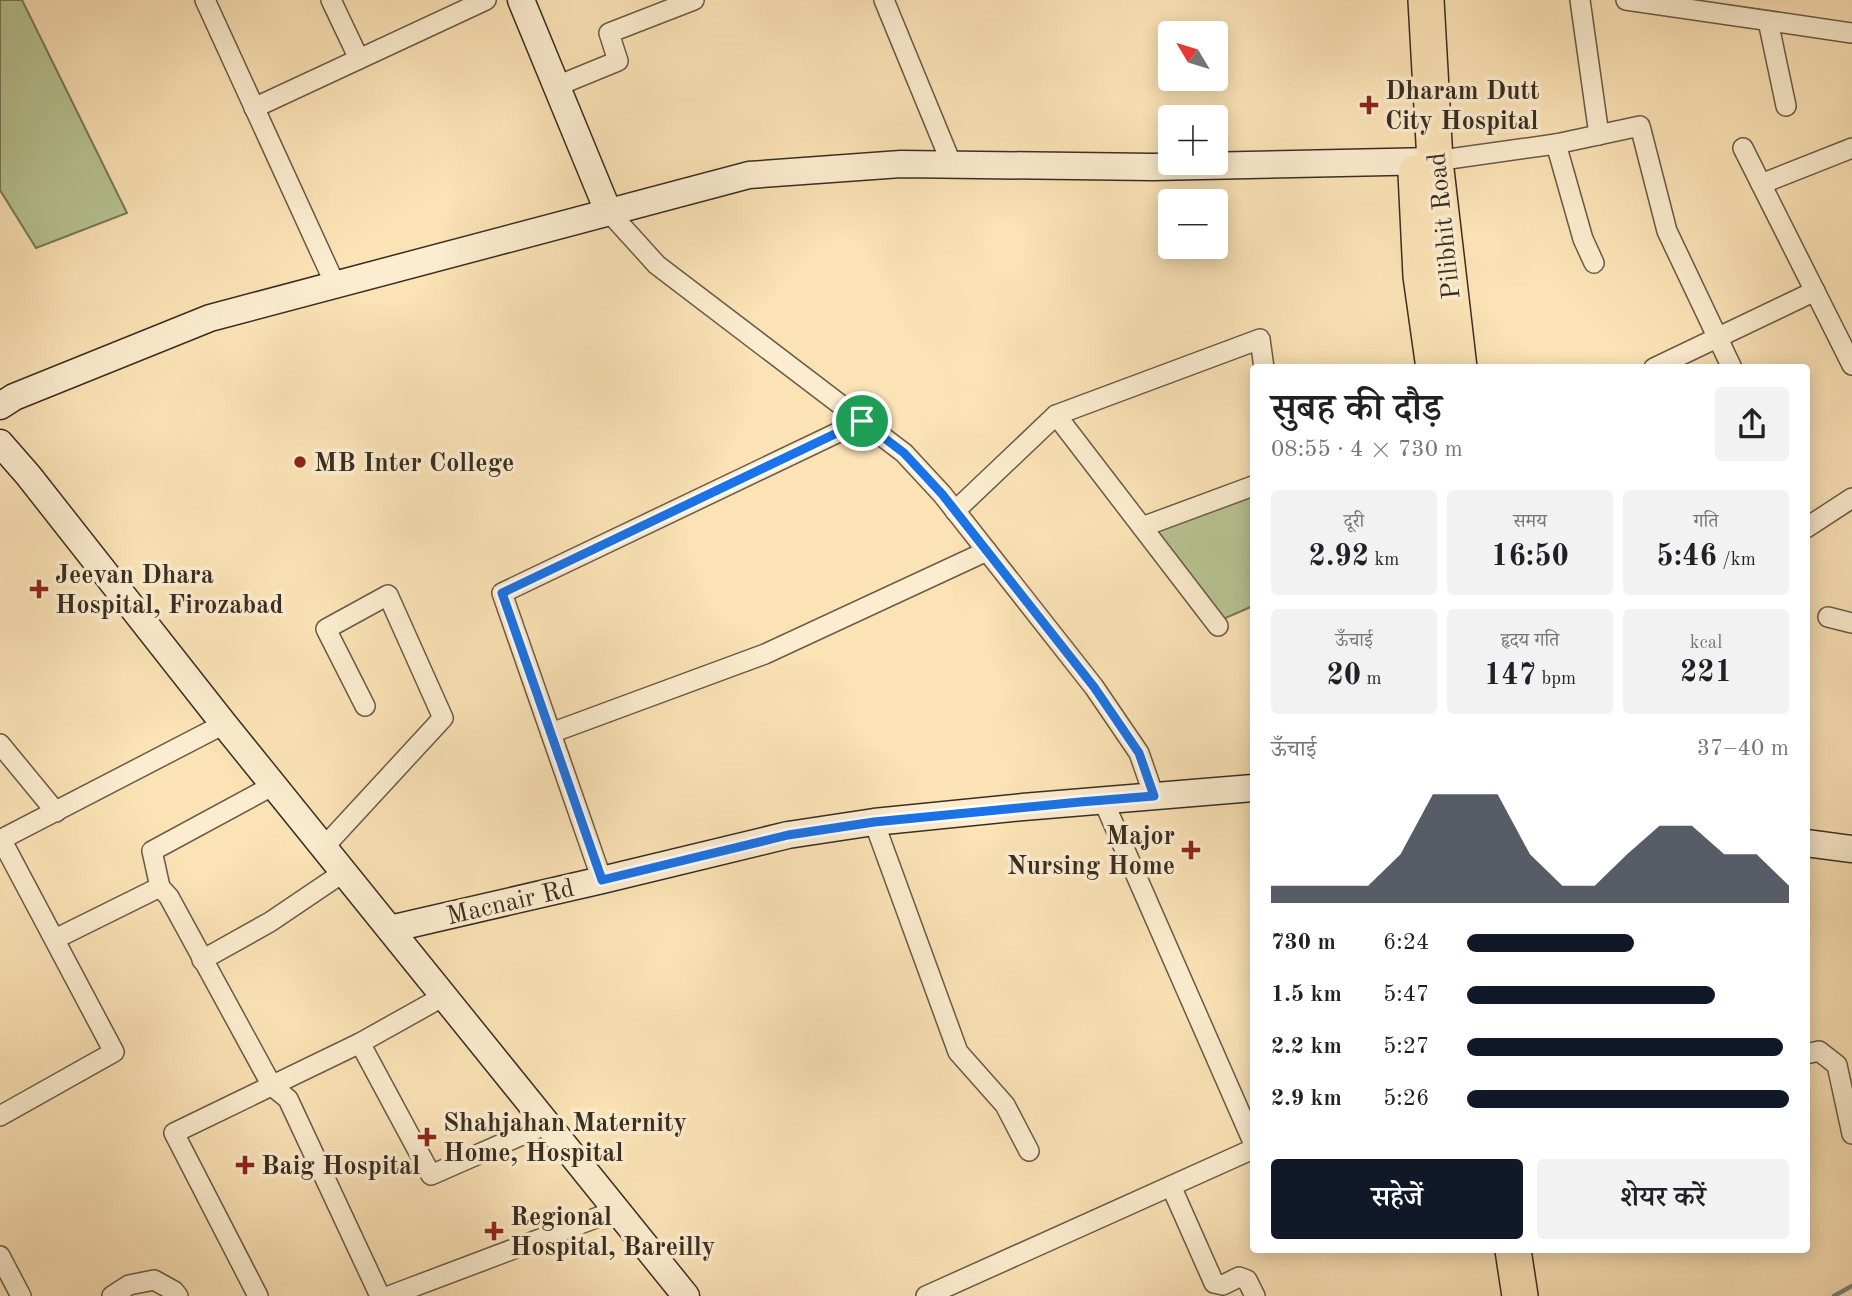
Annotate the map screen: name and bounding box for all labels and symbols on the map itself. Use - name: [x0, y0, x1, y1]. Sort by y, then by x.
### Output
- north arrow: [1158, 21, 1228, 91]
- place label: Dharam Dutt City Hospital: [1385, 79, 1539, 135]
- marker: Dharam Dutt City Hospital: [1359, 95, 1379, 115]
- street label: Pilibhit Road: [1424, 151, 1466, 301]
- pin: [832, 391, 892, 451]
- place label: MB Inter College: [314, 451, 514, 477]
- marker: MB Inter College: [292, 454, 308, 470]
- place label: Jeevan Dhara Hospital, Firozabad: [55, 563, 283, 619]
- marker: Jeevan Dhara Hospital, Firozabad: [29, 579, 49, 599]
- place label: Major Nursing Home: [1007, 824, 1175, 880]
- marker: Major Nursing Home: [1181, 840, 1201, 860]
- street label: Macnair Rd: [444, 876, 577, 930]
- place label: Shahjahan Maternity Home, Hospital: [443, 1111, 687, 1167]
- marker: Shahjahan Maternity Home, Hospital: [417, 1127, 437, 1147]
- place label: Baig Hospital: [261, 1154, 420, 1180]
- marker: Baig Hospital: [235, 1155, 255, 1175]
- place label: Regional Hospital, Bareilly: [510, 1205, 715, 1261]
- marker: Regional Hospital, Bareilly: [484, 1221, 504, 1241]

